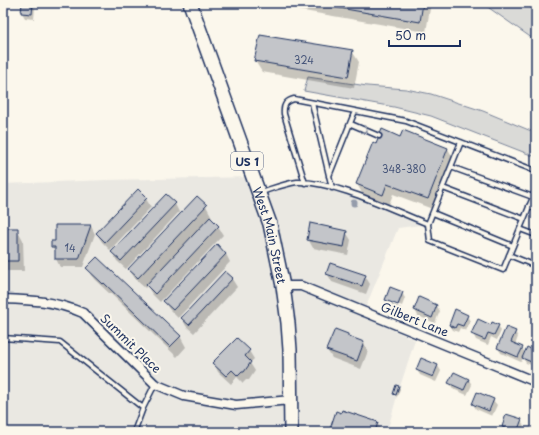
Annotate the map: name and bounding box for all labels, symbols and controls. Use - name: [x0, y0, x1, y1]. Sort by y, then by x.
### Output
- scale bar: [389, 22, 460, 48]
- text: 50 m: [395, 26, 426, 44]
- house number: 324: [294, 52, 314, 67]
- one-way arrow: [361, 126, 368, 134]
- road number: US 1: [231, 152, 263, 170]
- house number: 348-380: [382, 161, 426, 176]
- street label: West Main Street: [248, 184, 291, 285]
- house number: 14: [64, 240, 76, 255]
- street label: Gilbert Lane: [378, 297, 452, 341]
- street label: Summit Place: [96, 309, 166, 377]

